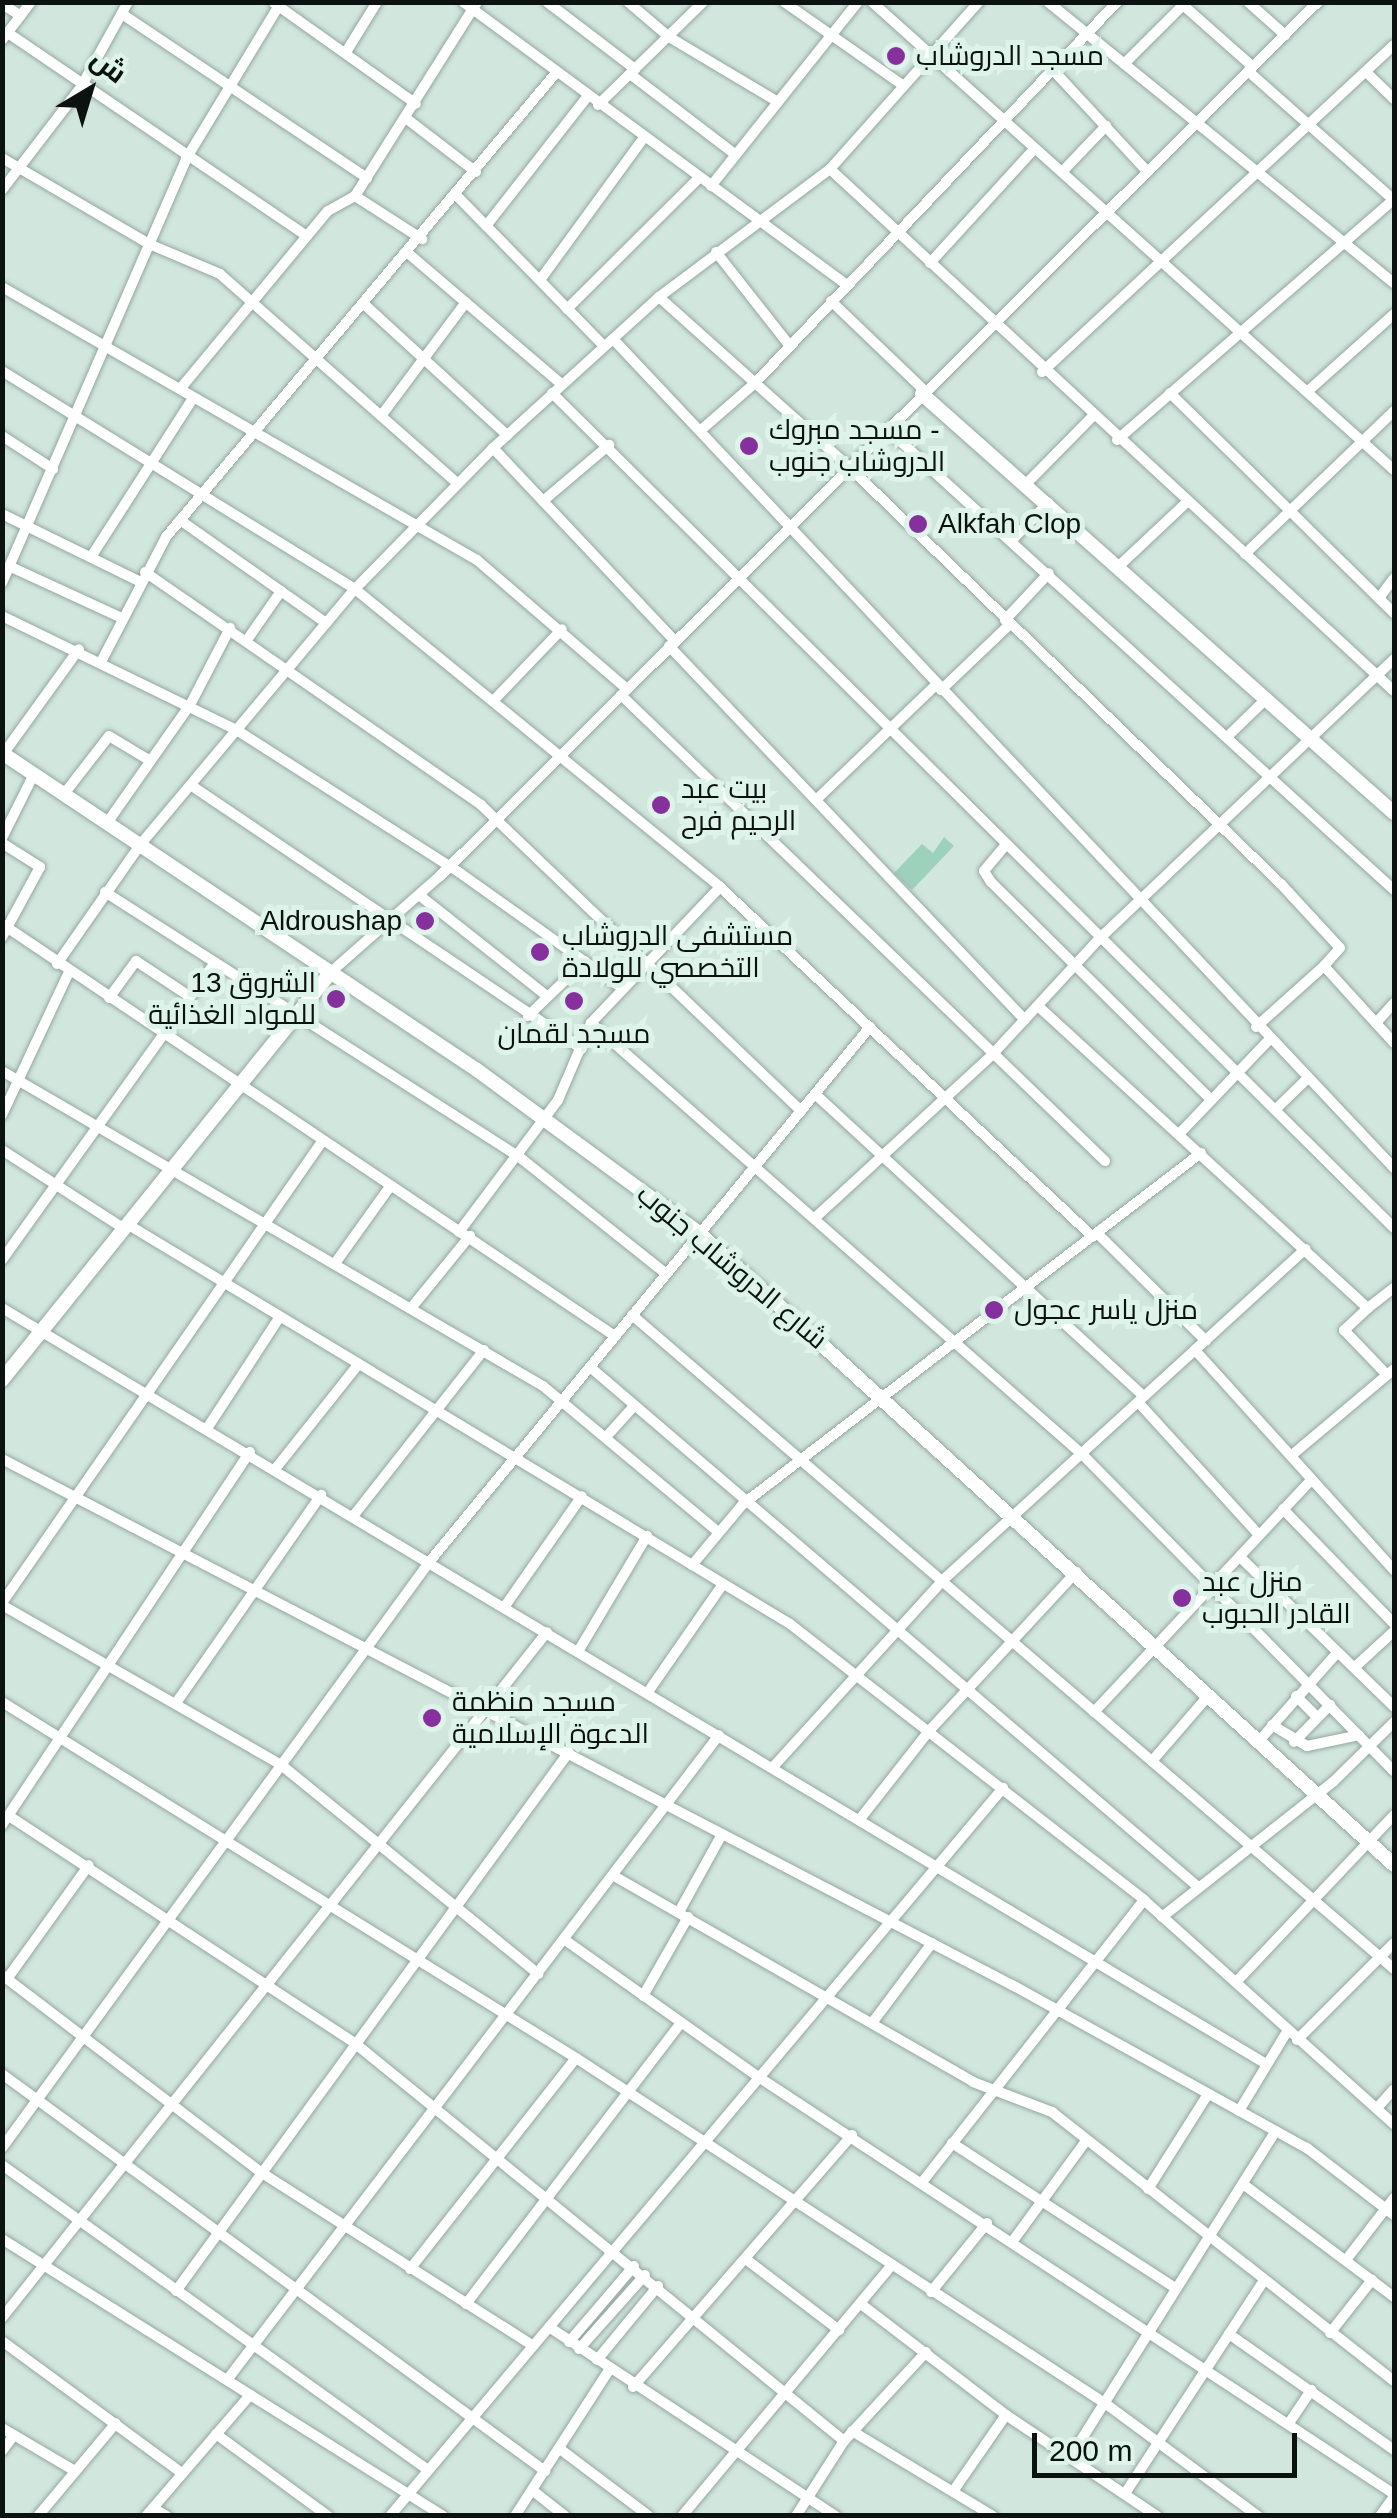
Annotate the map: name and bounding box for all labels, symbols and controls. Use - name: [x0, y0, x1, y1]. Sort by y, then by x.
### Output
- place label: مسجد الدروشاب: [916, 39, 1104, 73]
- north arrow: [40, 40, 140, 140]
- text: ش: [85, 43, 132, 89]
- marker: مسجد الدروشاب: [885, 45, 907, 67]
- place label: مسجد مبروك - الدروشاب جنوب: [769, 413, 945, 479]
- marker: مسجد مبروك - الدروشاب جنوب: [738, 435, 760, 457]
- place label: Alkfah Clop: [938, 507, 1081, 541]
- marker: Alkfah Clop: [907, 513, 929, 535]
- place label: بيت عبد الرحيم فرح: [681, 772, 796, 838]
- marker: بيت عبد الرحيم فرح: [650, 794, 672, 816]
- place label: Aldroushap: [260, 904, 402, 938]
- marker: Aldroushap: [412, 908, 438, 934]
- place label: مستشفى الدروشاب التخصصي للولادة: [562, 919, 793, 985]
- marker: مستشفى الدروشاب التخصصي للولادة: [527, 939, 553, 965]
- place label: الشروق 13 للمواد الغذائية: [148, 966, 316, 1032]
- marker: الشروق 13 للمواد الغذائية: [325, 988, 347, 1010]
- marker: مسجد لقمان: [563, 990, 585, 1012]
- place label: مسجد لقمان: [497, 1017, 651, 1051]
- street label: شارع الدروشاب جنوب: [630, 1178, 834, 1356]
- place label: منزل ياسر عجول: [1014, 1293, 1198, 1327]
- marker: منزل ياسر عجول: [983, 1299, 1005, 1321]
- place label: منزل عبد القادر الحبوب: [1202, 1565, 1351, 1631]
- marker: منزل عبد القادر الحبوب: [1171, 1587, 1193, 1609]
- place label: مسجد منظمة الدعوة الإسلامية: [452, 1685, 649, 1751]
- marker: مسجد منظمة الدعوة الإسلامية: [421, 1707, 443, 1729]
- scale bar: [1037, 2413, 1302, 2475]
- text: 200 m: [1049, 2434, 1132, 2467]

